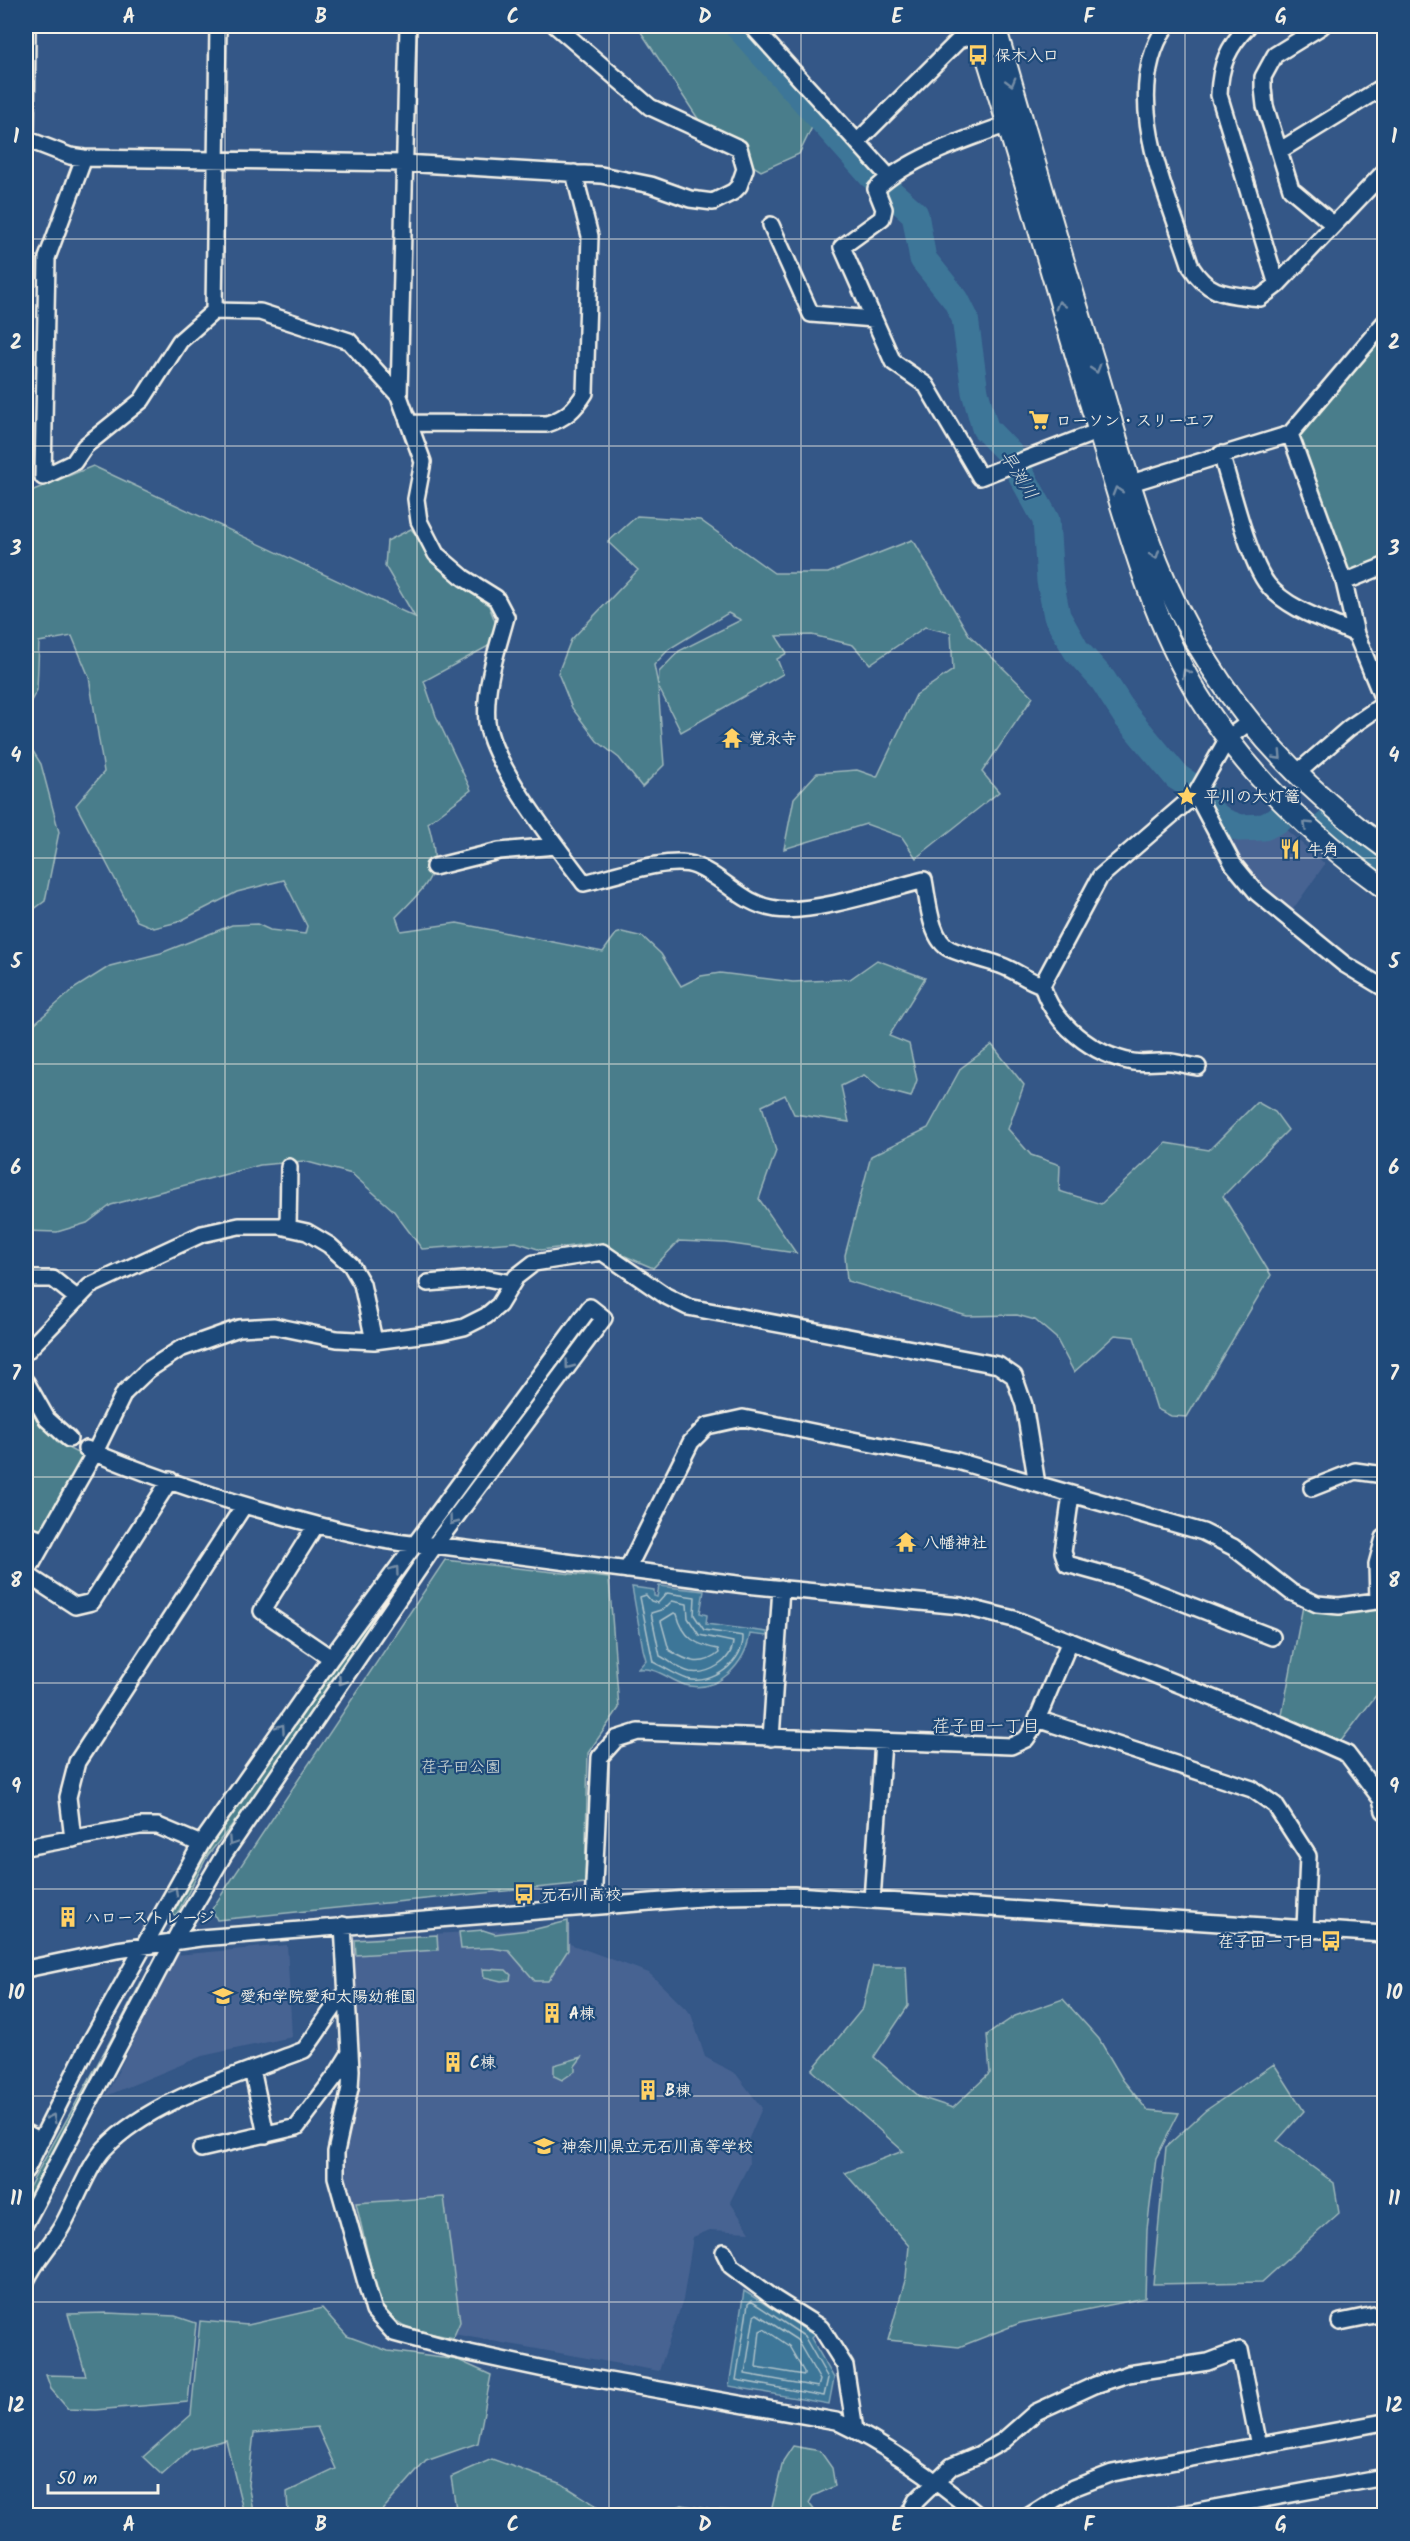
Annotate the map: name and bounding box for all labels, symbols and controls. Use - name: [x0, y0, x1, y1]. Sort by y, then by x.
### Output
- text: A: [123, 2, 135, 34]
- text: B: [315, 2, 327, 34]
- text: C: [507, 2, 519, 34]
- text: D: [698, 2, 712, 34]
- text: E: [891, 2, 903, 34]
- text: F: [1084, 2, 1096, 34]
- text: G: [1275, 2, 1287, 34]
- bus stop icon: 保木入口: [966, 43, 990, 67]
- place label: 保木入口: [995, 44, 1059, 69]
- one-way arrow: [1004, 77, 1017, 87]
- text: 1: [13, 122, 19, 154]
- text: 1: [1391, 122, 1397, 154]
- one-way arrow: [1055, 300, 1067, 311]
- text: 2: [10, 328, 22, 360]
- text: 2: [1388, 328, 1400, 360]
- one-way arrow: [1089, 363, 1101, 374]
- supermarket icon: ローソン・スリーエフ: [1027, 408, 1051, 432]
- place label: ローソン・スリーエフ: [1056, 409, 1216, 434]
- water label: 早渕川: [991, 445, 1044, 506]
- one-way arrow: [1112, 486, 1124, 497]
- text: 3: [10, 534, 22, 566]
- text: 3: [1388, 534, 1400, 566]
- one-way arrow: [1148, 549, 1161, 560]
- one-way arrow: [1181, 669, 1193, 679]
- temple icon: 覚永寺: [720, 726, 744, 750]
- place label: 覚永寺: [749, 727, 797, 752]
- text: 4: [11, 741, 22, 773]
- text: 4: [1389, 741, 1400, 773]
- one-way arrow: [1271, 748, 1282, 759]
- place icon: 平川の大灯篭: [1175, 784, 1199, 808]
- place label: 平川の大灯篭: [1204, 785, 1300, 810]
- one-way arrow: [1303, 821, 1314, 832]
- restaurant icon: 牛角: [1278, 837, 1302, 861]
- place label: 牛角: [1307, 838, 1339, 863]
- text: 5: [10, 947, 23, 979]
- text: 5: [1388, 947, 1401, 979]
- text: 6: [11, 1153, 22, 1185]
- text: 6: [1389, 1153, 1400, 1185]
- one-way arrow: [566, 1358, 577, 1369]
- text: 7: [11, 1359, 21, 1391]
- text: 7: [1389, 1359, 1399, 1391]
- one-way arrow: [449, 1514, 460, 1525]
- temple icon: 八幡神社: [894, 1530, 918, 1554]
- place label: 八幡神社: [923, 1531, 987, 1556]
- text: 8: [10, 1566, 22, 1598]
- one-way arrow: [388, 1566, 399, 1577]
- text: 8: [1388, 1566, 1400, 1598]
- one-way arrow: [338, 1675, 349, 1686]
- district label: 荏子田一丁目: [932, 1713, 1040, 1742]
- one-way arrow: [274, 1724, 285, 1735]
- park label: 荏子田公園: [421, 1755, 501, 1780]
- text: 9: [11, 1772, 21, 1804]
- text: 9: [1389, 1772, 1399, 1804]
- one-way arrow: [228, 1836, 239, 1847]
- bus stop icon: 元石川高校: [512, 1882, 536, 1906]
- place label: 元石川高校: [541, 1883, 621, 1908]
- one-way arrow: [167, 1887, 178, 1897]
- building icon: ハローストレージ: [56, 1905, 80, 1929]
- place label: ハローストレージ: [85, 1906, 214, 1931]
- bus stop icon: 荏子田一丁目: [1319, 1929, 1343, 1953]
- place label: 荏子田一丁目: [1218, 1930, 1314, 1955]
- text: 10: [8, 1978, 25, 2010]
- text: 10: [1386, 1978, 1403, 2010]
- school or university icon: 愛和学院愛和太陽幼稚園: [211, 1984, 235, 2008]
- place label: 愛和学院愛和太陽幼稚園: [240, 1985, 416, 2010]
- building icon: A棟: [540, 2001, 564, 2025]
- place label: A棟: [569, 2002, 596, 2027]
- building icon: C棟: [441, 2050, 465, 2074]
- place label: C棟: [470, 2051, 497, 2076]
- building icon: B棟: [636, 2078, 660, 2102]
- place label: B棟: [665, 2079, 692, 2104]
- one-way arrow: [45, 2114, 57, 2125]
- school or university icon: 神奈川県立元石川高等学校: [532, 2134, 556, 2158]
- place label: 神奈川県立元石川高等学校: [561, 2135, 753, 2160]
- text: 11: [10, 2184, 22, 2216]
- text: 11: [1388, 2184, 1400, 2216]
- text: 12: [7, 2391, 25, 2423]
- text: 12: [1385, 2391, 1403, 2423]
- scale bar: [48, 2457, 158, 2495]
- text: 50 m: [57, 2465, 97, 2494]
- text: A: [123, 2510, 135, 2541]
- text: B: [315, 2510, 327, 2541]
- text: C: [507, 2510, 519, 2541]
- text: D: [698, 2510, 712, 2541]
- text: E: [891, 2510, 903, 2541]
- text: F: [1084, 2510, 1096, 2541]
- text: G: [1275, 2510, 1287, 2541]

